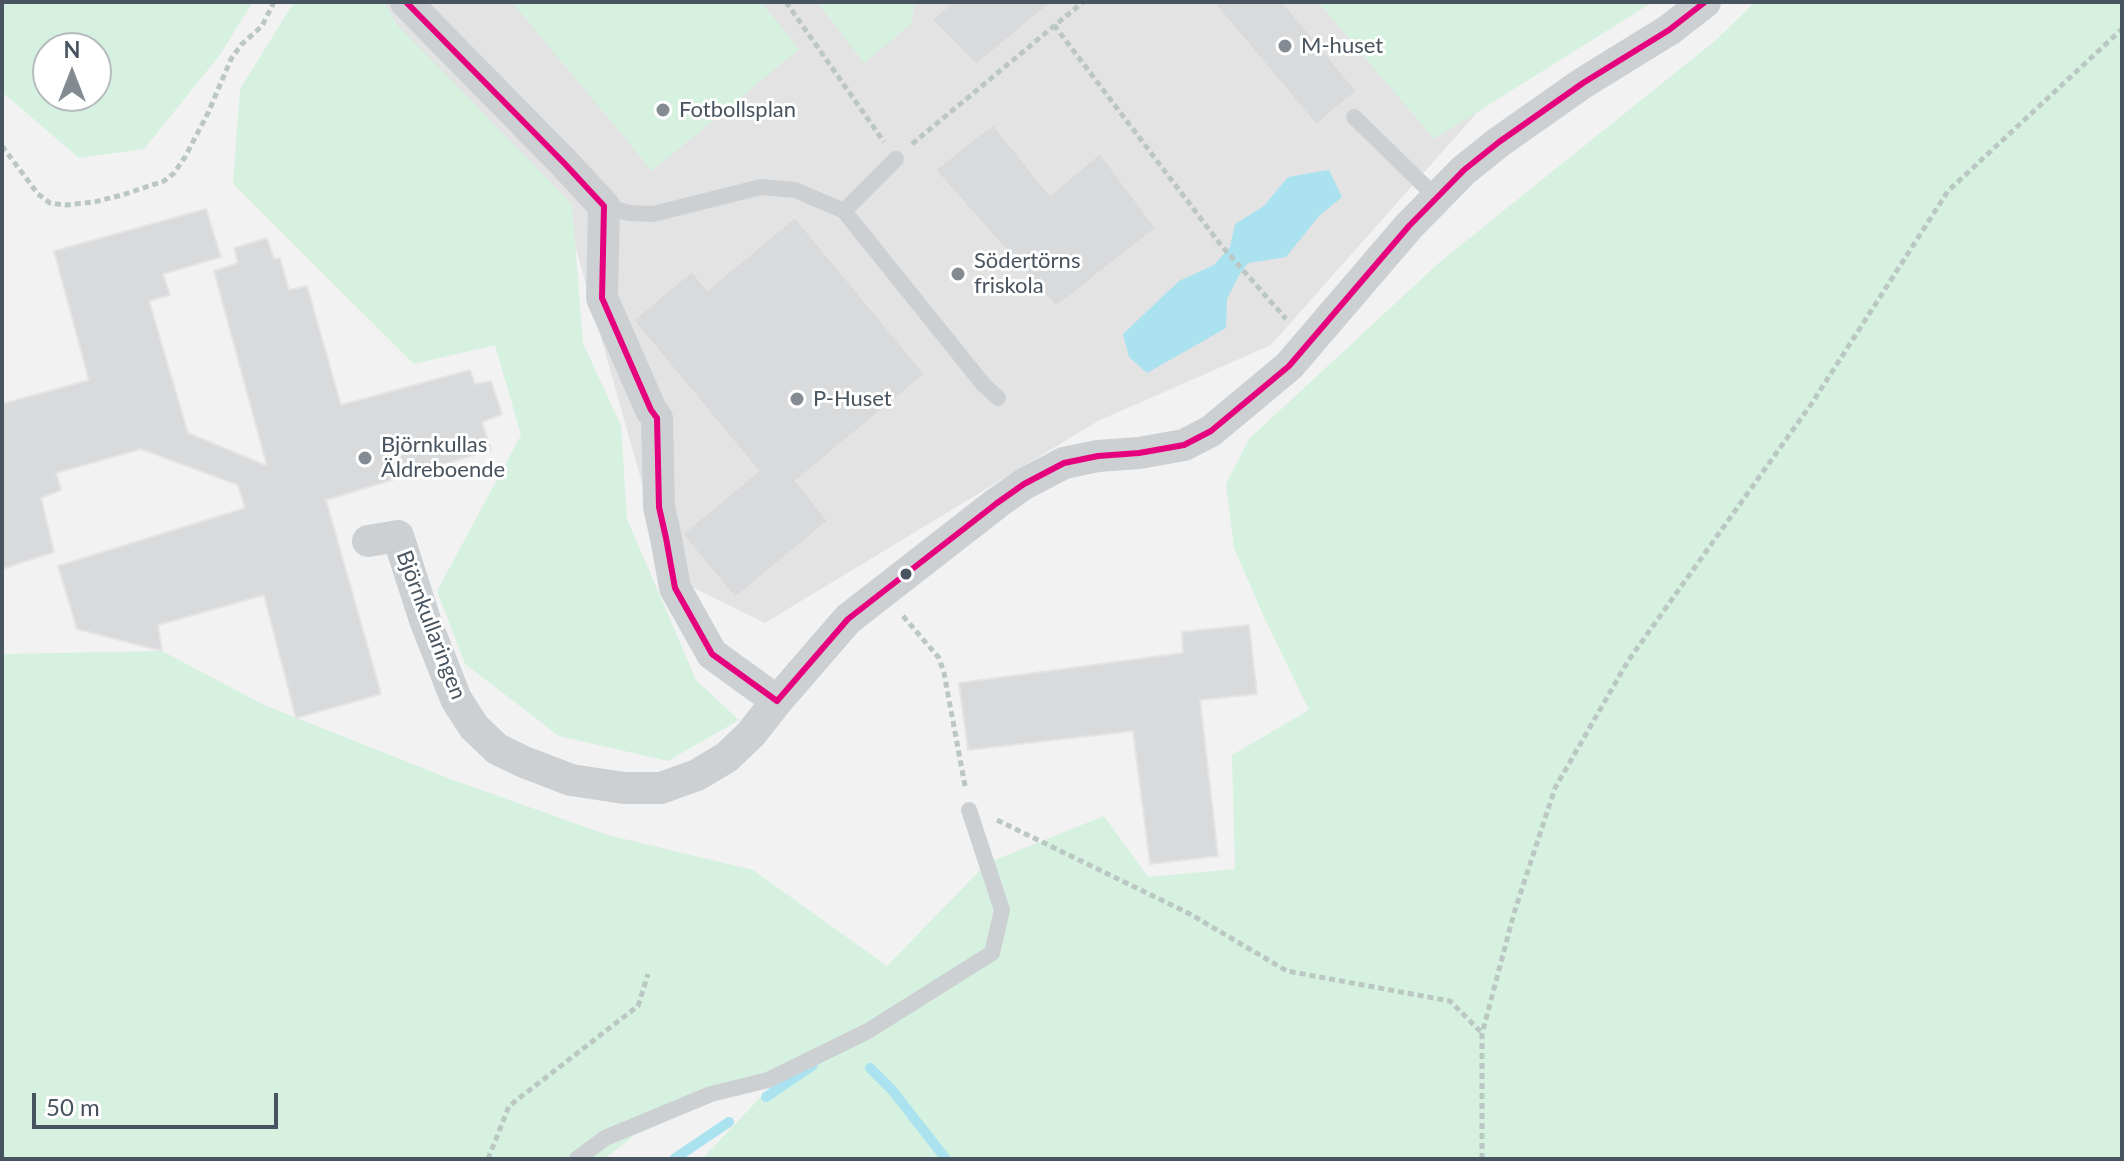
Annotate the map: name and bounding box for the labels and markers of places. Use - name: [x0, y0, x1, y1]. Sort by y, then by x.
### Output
- place label: M-huset: [1301, 33, 1383, 59]
- marker: M-huset: [1276, 37, 1294, 55]
- place label: Fotbollsplan: [679, 97, 796, 123]
- marker: Fotbollsplan: [654, 101, 672, 119]
- place label: Södertörns friskola: [974, 248, 1080, 300]
- marker: Södertörns friskola: [949, 265, 967, 283]
- place label: P-Huset: [813, 386, 892, 412]
- marker: P-Huset: [788, 390, 806, 408]
- place label: Björnkullas Äldreboende: [381, 432, 505, 484]
- marker: Björnkullas Äldreboende: [356, 449, 374, 467]
- unlabelled marker: [898, 566, 914, 582]

